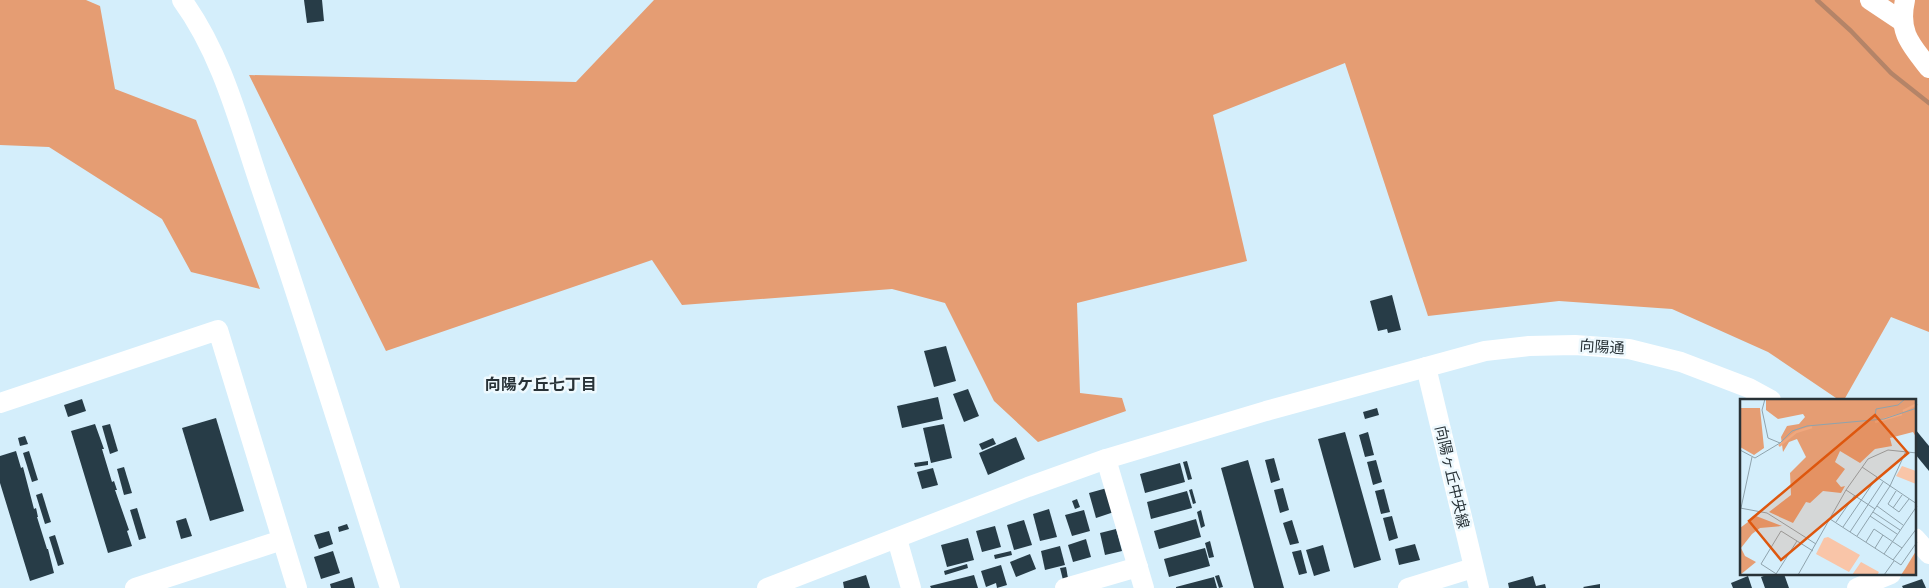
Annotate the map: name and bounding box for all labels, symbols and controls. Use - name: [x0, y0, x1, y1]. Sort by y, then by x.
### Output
- street label: 向陽通: [1579, 335, 1625, 358]
- district label: 向陽ケ丘七丁目: [485, 374, 597, 394]
- inset map: [1740, 399, 1916, 576]
- street label: 向陽ヶ丘中央線: [1431, 424, 1474, 530]

